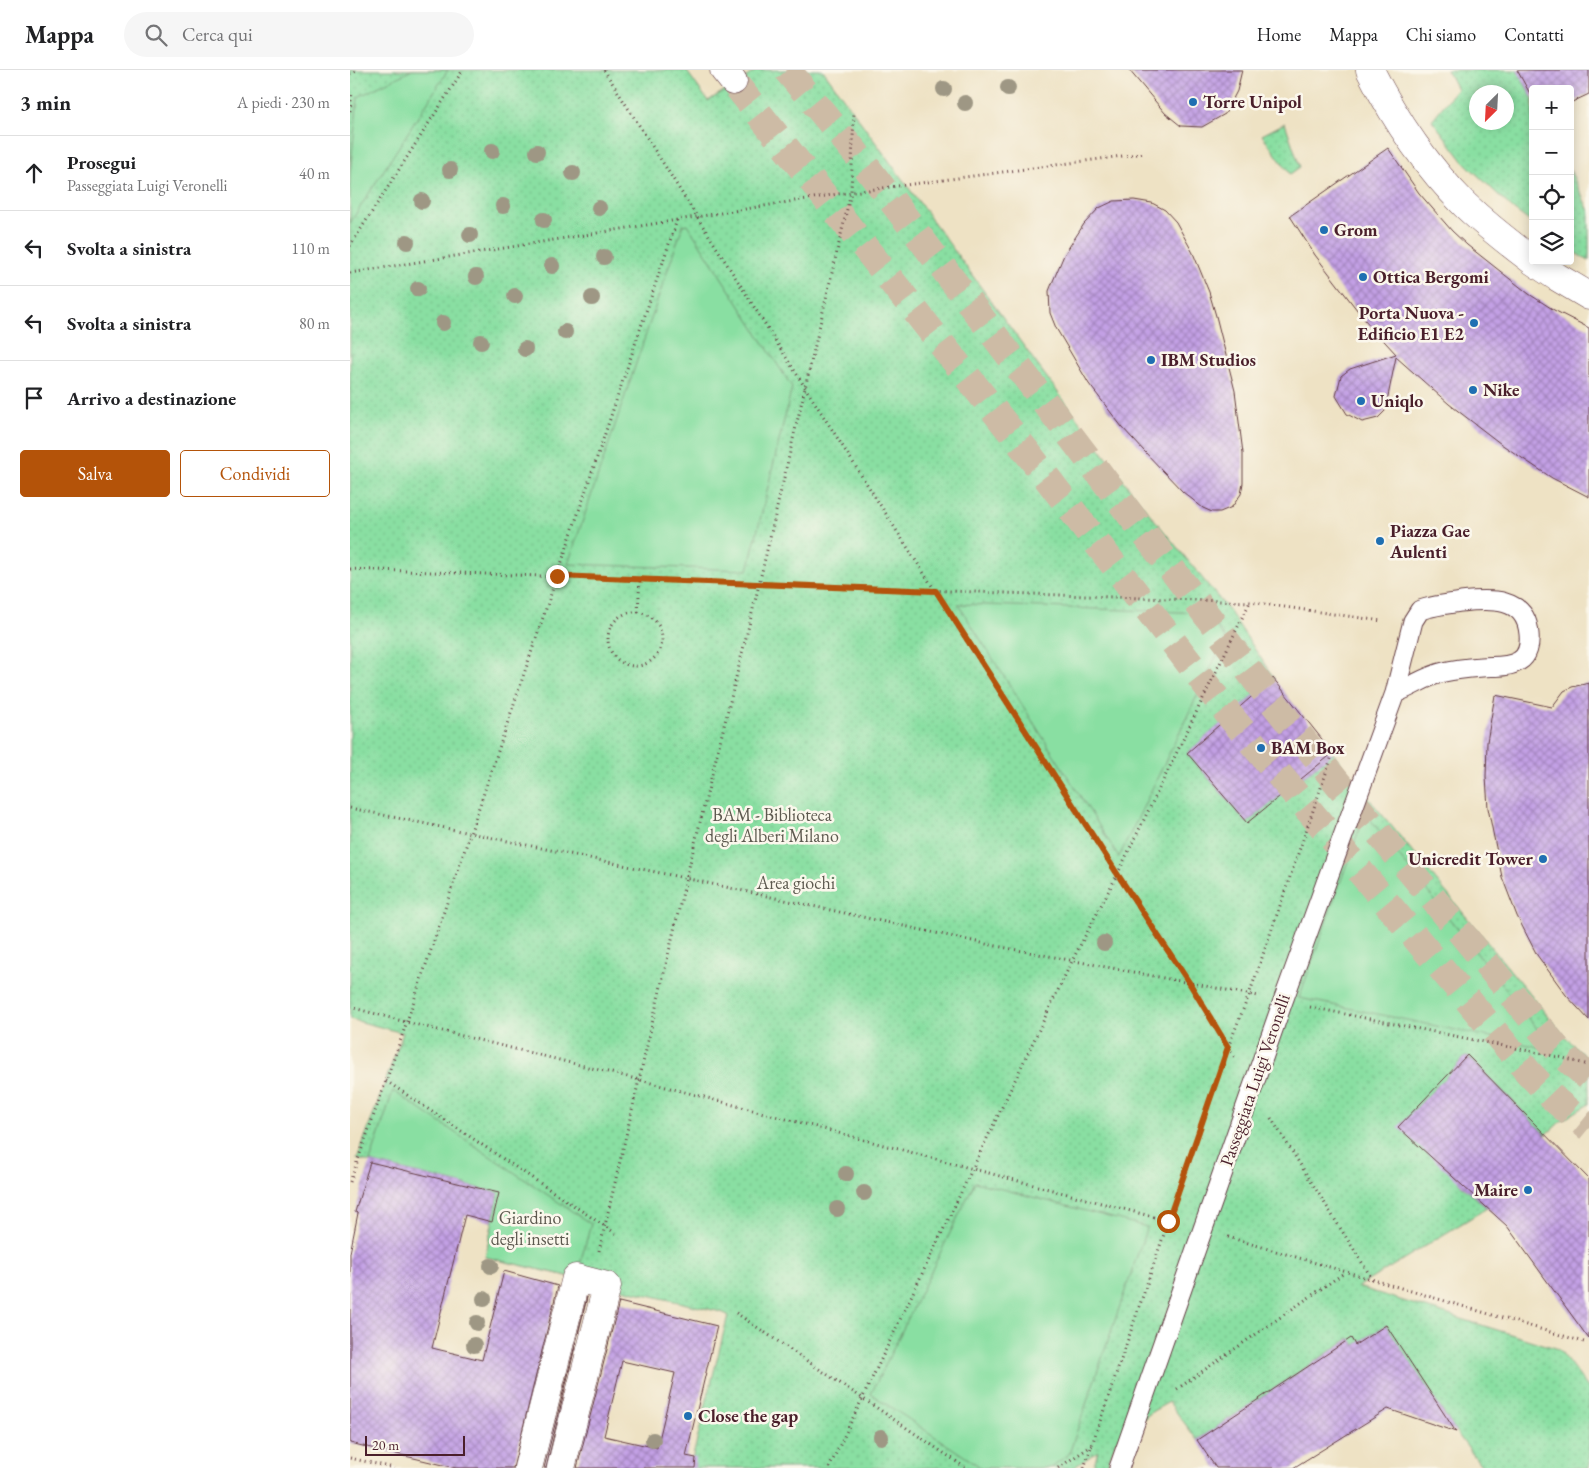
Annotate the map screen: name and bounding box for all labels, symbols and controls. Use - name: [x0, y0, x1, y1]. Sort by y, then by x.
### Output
- search box: [124, 12, 474, 57]
- text: Mappa: [25, 19, 94, 50]
- icon: search: [142, 21, 170, 49]
- text: Cerca qui: [182, 22, 253, 47]
- text: Home: [1257, 23, 1301, 46]
- text: Mappa: [1329, 23, 1378, 46]
- text: Chi siamo: [1406, 23, 1476, 46]
- text: Contatti: [1504, 23, 1564, 46]
- north arrow: [1469, 85, 1514, 130]
- map controls: [1529, 85, 1574, 265]
- button: +: [1529, 85, 1574, 130]
- text: 3 min: [20, 89, 71, 116]
- place label: Torre Unipol: [1203, 90, 1302, 113]
- text: A piedi · 230 m: [237, 92, 330, 113]
- marker: Torre Unipol: [1187, 96, 1199, 108]
- button: −: [1529, 130, 1574, 175]
- text: Prosegui: [67, 150, 136, 175]
- icon: ahead: [20, 159, 48, 187]
- text: 40 m: [299, 163, 330, 184]
- text: Passeggiata Luigi Veronelli: [67, 175, 228, 196]
- button: locate: [1529, 175, 1574, 220]
- place label: Grom: [1334, 218, 1378, 241]
- button: layers: [1529, 220, 1574, 265]
- marker: Grom: [1318, 224, 1330, 236]
- icon: left: [20, 234, 48, 262]
- text: Svolta a sinistra: [67, 236, 191, 261]
- text: 110 m: [291, 238, 330, 259]
- place label: Ottica Bergomi: [1373, 265, 1489, 288]
- marker: Ottica Bergomi: [1357, 271, 1369, 283]
- place label: Porta Nuova - Edificio E1 E2: [1358, 301, 1464, 345]
- icon: left: [20, 309, 48, 337]
- text: Svolta a sinistra: [67, 311, 191, 336]
- text: 80 m: [299, 313, 330, 334]
- marker: Porta Nuova - Edificio E1 E2: [1468, 317, 1480, 329]
- place label: IBM Studios: [1161, 348, 1256, 371]
- marker: IBM Studios: [1145, 354, 1157, 366]
- place label: Nike: [1483, 378, 1520, 401]
- icon: arrive: [20, 384, 48, 412]
- marker: Nike: [1467, 384, 1479, 396]
- text: Arrivo a destinazione: [67, 386, 236, 411]
- place label: Uniqlo: [1371, 389, 1423, 412]
- marker: Uniqlo: [1355, 395, 1367, 407]
- button: Salva: [20, 450, 170, 497]
- button: Condividi: [180, 450, 330, 497]
- place label: Piazza Gae Aulenti: [1389, 519, 1470, 563]
- marker: Piazza Gae Aulenti: [1374, 535, 1386, 547]
- route end: [546, 565, 569, 588]
- place label: BAM Box: [1271, 736, 1345, 759]
- marker: BAM Box: [1255, 742, 1267, 754]
- park label: BAM - Biblioteca degli Alberi Milano: [705, 803, 839, 847]
- place label: Unicredit Tower: [1408, 847, 1534, 870]
- marker: Unicredit Tower: [1537, 853, 1549, 865]
- park label: Area giochi: [756, 871, 836, 894]
- street label: Passeggiata Luigi Veronelli: [1214, 990, 1295, 1169]
- place label: Maire: [1474, 1178, 1518, 1201]
- marker: Maire: [1522, 1184, 1534, 1196]
- park label: Giardino degli insetti: [491, 1206, 570, 1250]
- route start: [1157, 1210, 1180, 1233]
- place label: Close the gap: [698, 1404, 798, 1427]
- marker: Close the gap: [682, 1410, 694, 1422]
- scale bar: [365, 1433, 465, 1456]
- text: 20 m: [372, 1436, 399, 1454]

